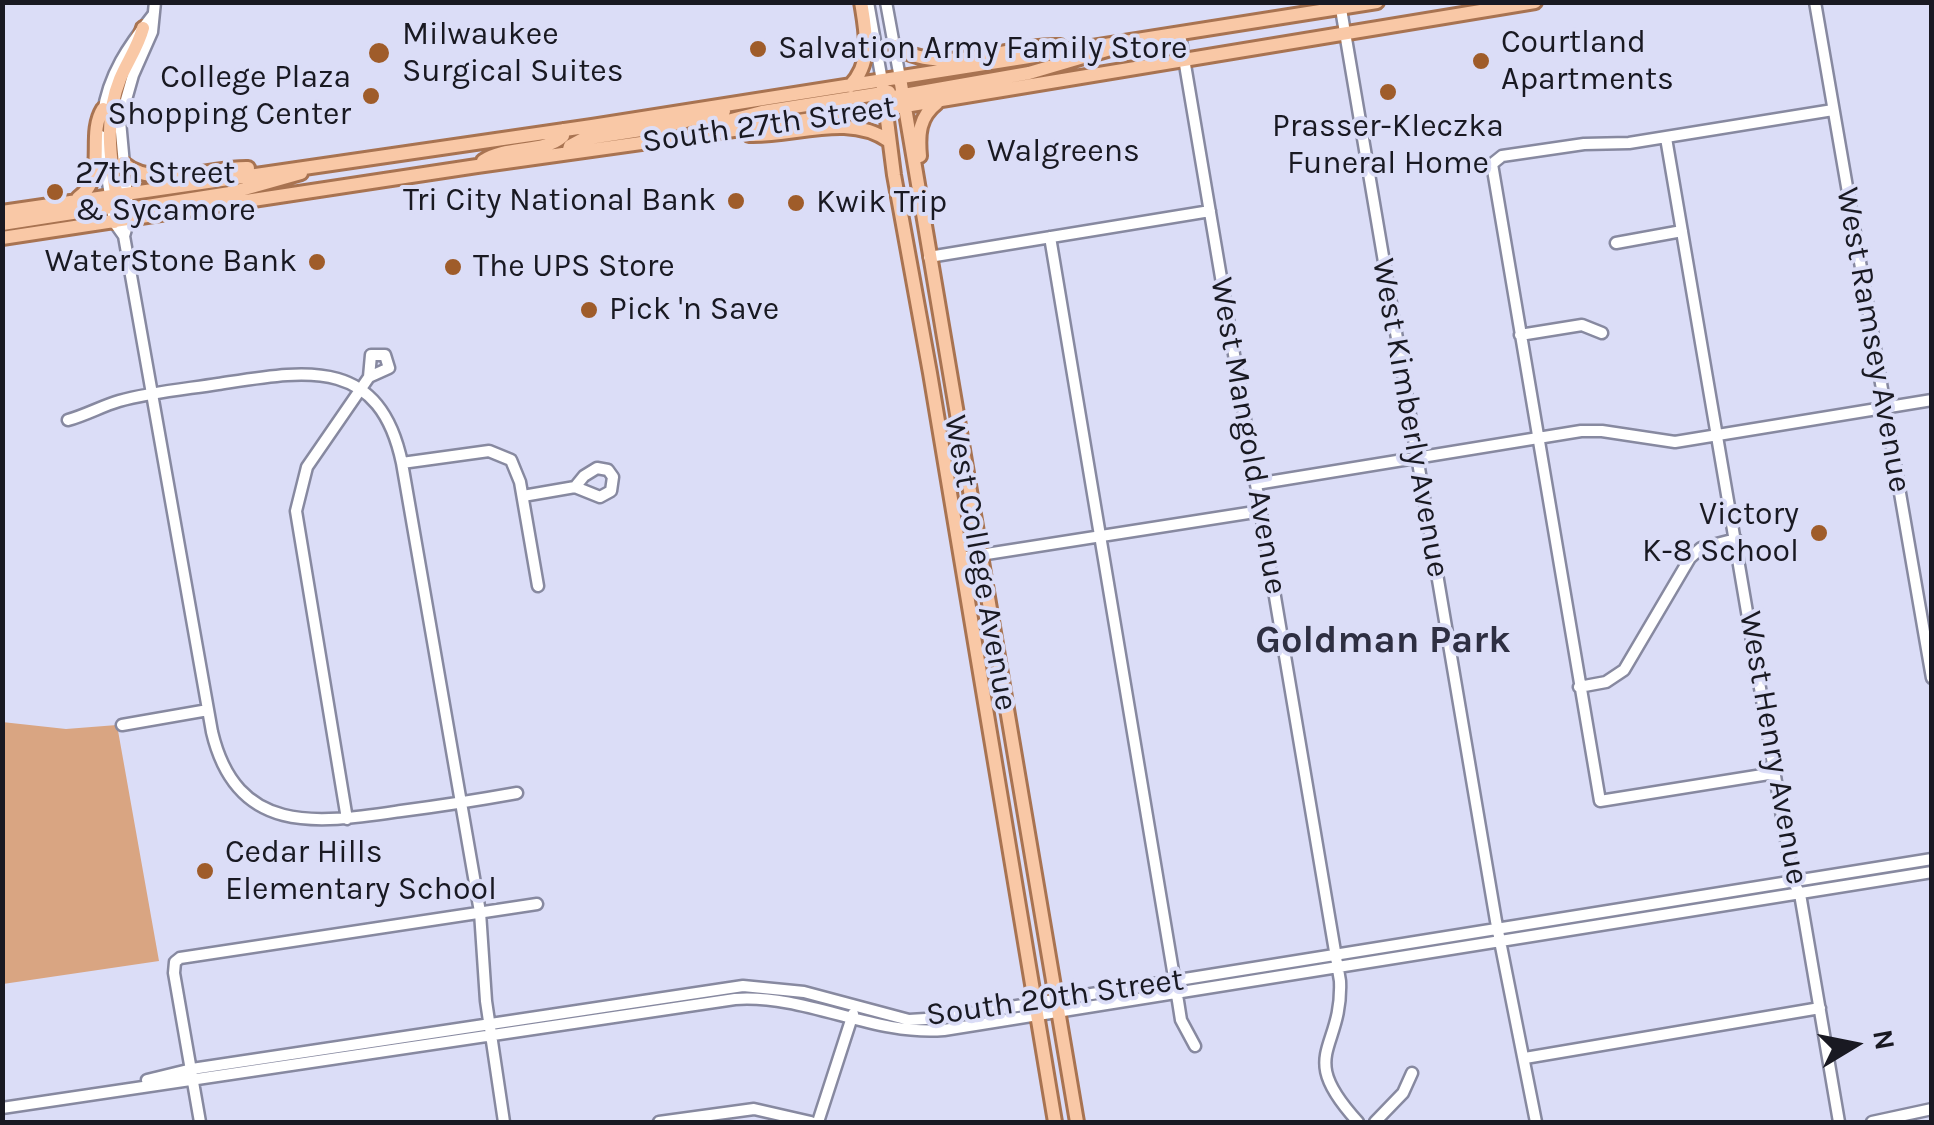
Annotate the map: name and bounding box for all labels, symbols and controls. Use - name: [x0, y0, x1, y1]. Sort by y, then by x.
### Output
- place label: Milwaukee Surgical Suites: [402, 16, 624, 91]
- place label: Courtland Apartments: [1501, 24, 1674, 99]
- place label: Salvation Army Family Store: [778, 30, 1187, 68]
- marker: Salvation Army Family Store: [747, 38, 769, 60]
- marker: Milwaukee Surgical Suites: [366, 40, 392, 66]
- marker: Courtland Apartments: [1470, 50, 1492, 72]
- place label: College Plaza Shopping Center: [108, 59, 351, 134]
- marker: Prasser-Kleczka Funeral Home: [1377, 81, 1399, 103]
- marker: College Plaza Shopping Center: [360, 85, 382, 107]
- street label: South 27th Street: [640, 88, 898, 162]
- place label: Prasser-Kleczka Funeral Home: [1272, 108, 1504, 183]
- place label: Walgreens: [987, 133, 1140, 171]
- marker: Walgreens: [956, 141, 978, 163]
- place label: 27th Street & Sycamore: [75, 155, 256, 230]
- marker: 27th Street & Sycamore: [44, 181, 66, 203]
- place label: Tri City National Bank: [403, 182, 716, 220]
- place label: Kwik Trip: [816, 184, 947, 222]
- street label: West Ramsey Avenue: [1827, 185, 1919, 495]
- marker: Tri City National Bank: [725, 190, 747, 212]
- marker: Kwik Trip: [785, 192, 807, 214]
- place label: WaterStone Bank: [45, 243, 297, 281]
- place label: The UPS Store: [473, 248, 675, 286]
- marker: WaterStone Bank: [306, 251, 328, 273]
- marker: The UPS Store: [442, 256, 464, 278]
- street label: West Kimberly Avenue: [1363, 256, 1457, 580]
- street label: West Mangold Avenue: [1201, 275, 1295, 597]
- place label: Pick 'n Save: [609, 291, 779, 329]
- marker: Pick 'n Save: [578, 299, 600, 321]
- street label: West College Avenue: [935, 412, 1025, 714]
- place label: Victory K-8 School: [1642, 496, 1799, 571]
- marker: Victory K-8 School: [1808, 522, 1830, 544]
- street label: West Henry Avenue: [1730, 608, 1816, 888]
- district label: Goldman Park: [1255, 618, 1511, 664]
- place label: Cedar Hills Elementary School: [225, 834, 497, 909]
- marker: Cedar Hills Elementary School: [194, 860, 216, 882]
- street label: South 20th Street: [924, 961, 1186, 1035]
- north arrow: [1804, 995, 1904, 1095]
- text: N: [1866, 1027, 1902, 1052]

